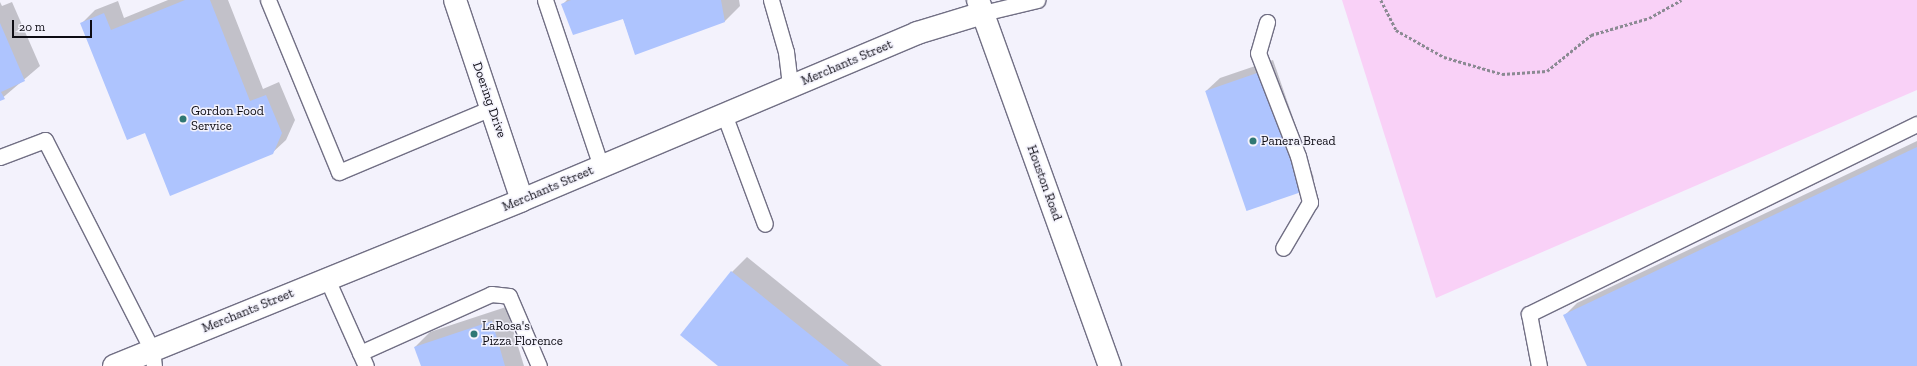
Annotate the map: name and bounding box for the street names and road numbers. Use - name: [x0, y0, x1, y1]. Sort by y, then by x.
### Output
- street label: Merchants Street: [799, 37, 895, 89]
- street label: Doering Drive: [469, 60, 509, 140]
- street label: Houston Road: [1023, 143, 1065, 223]
- street label: Merchants Street: [500, 163, 596, 215]
- street label: Merchants Street: [200, 286, 296, 336]

